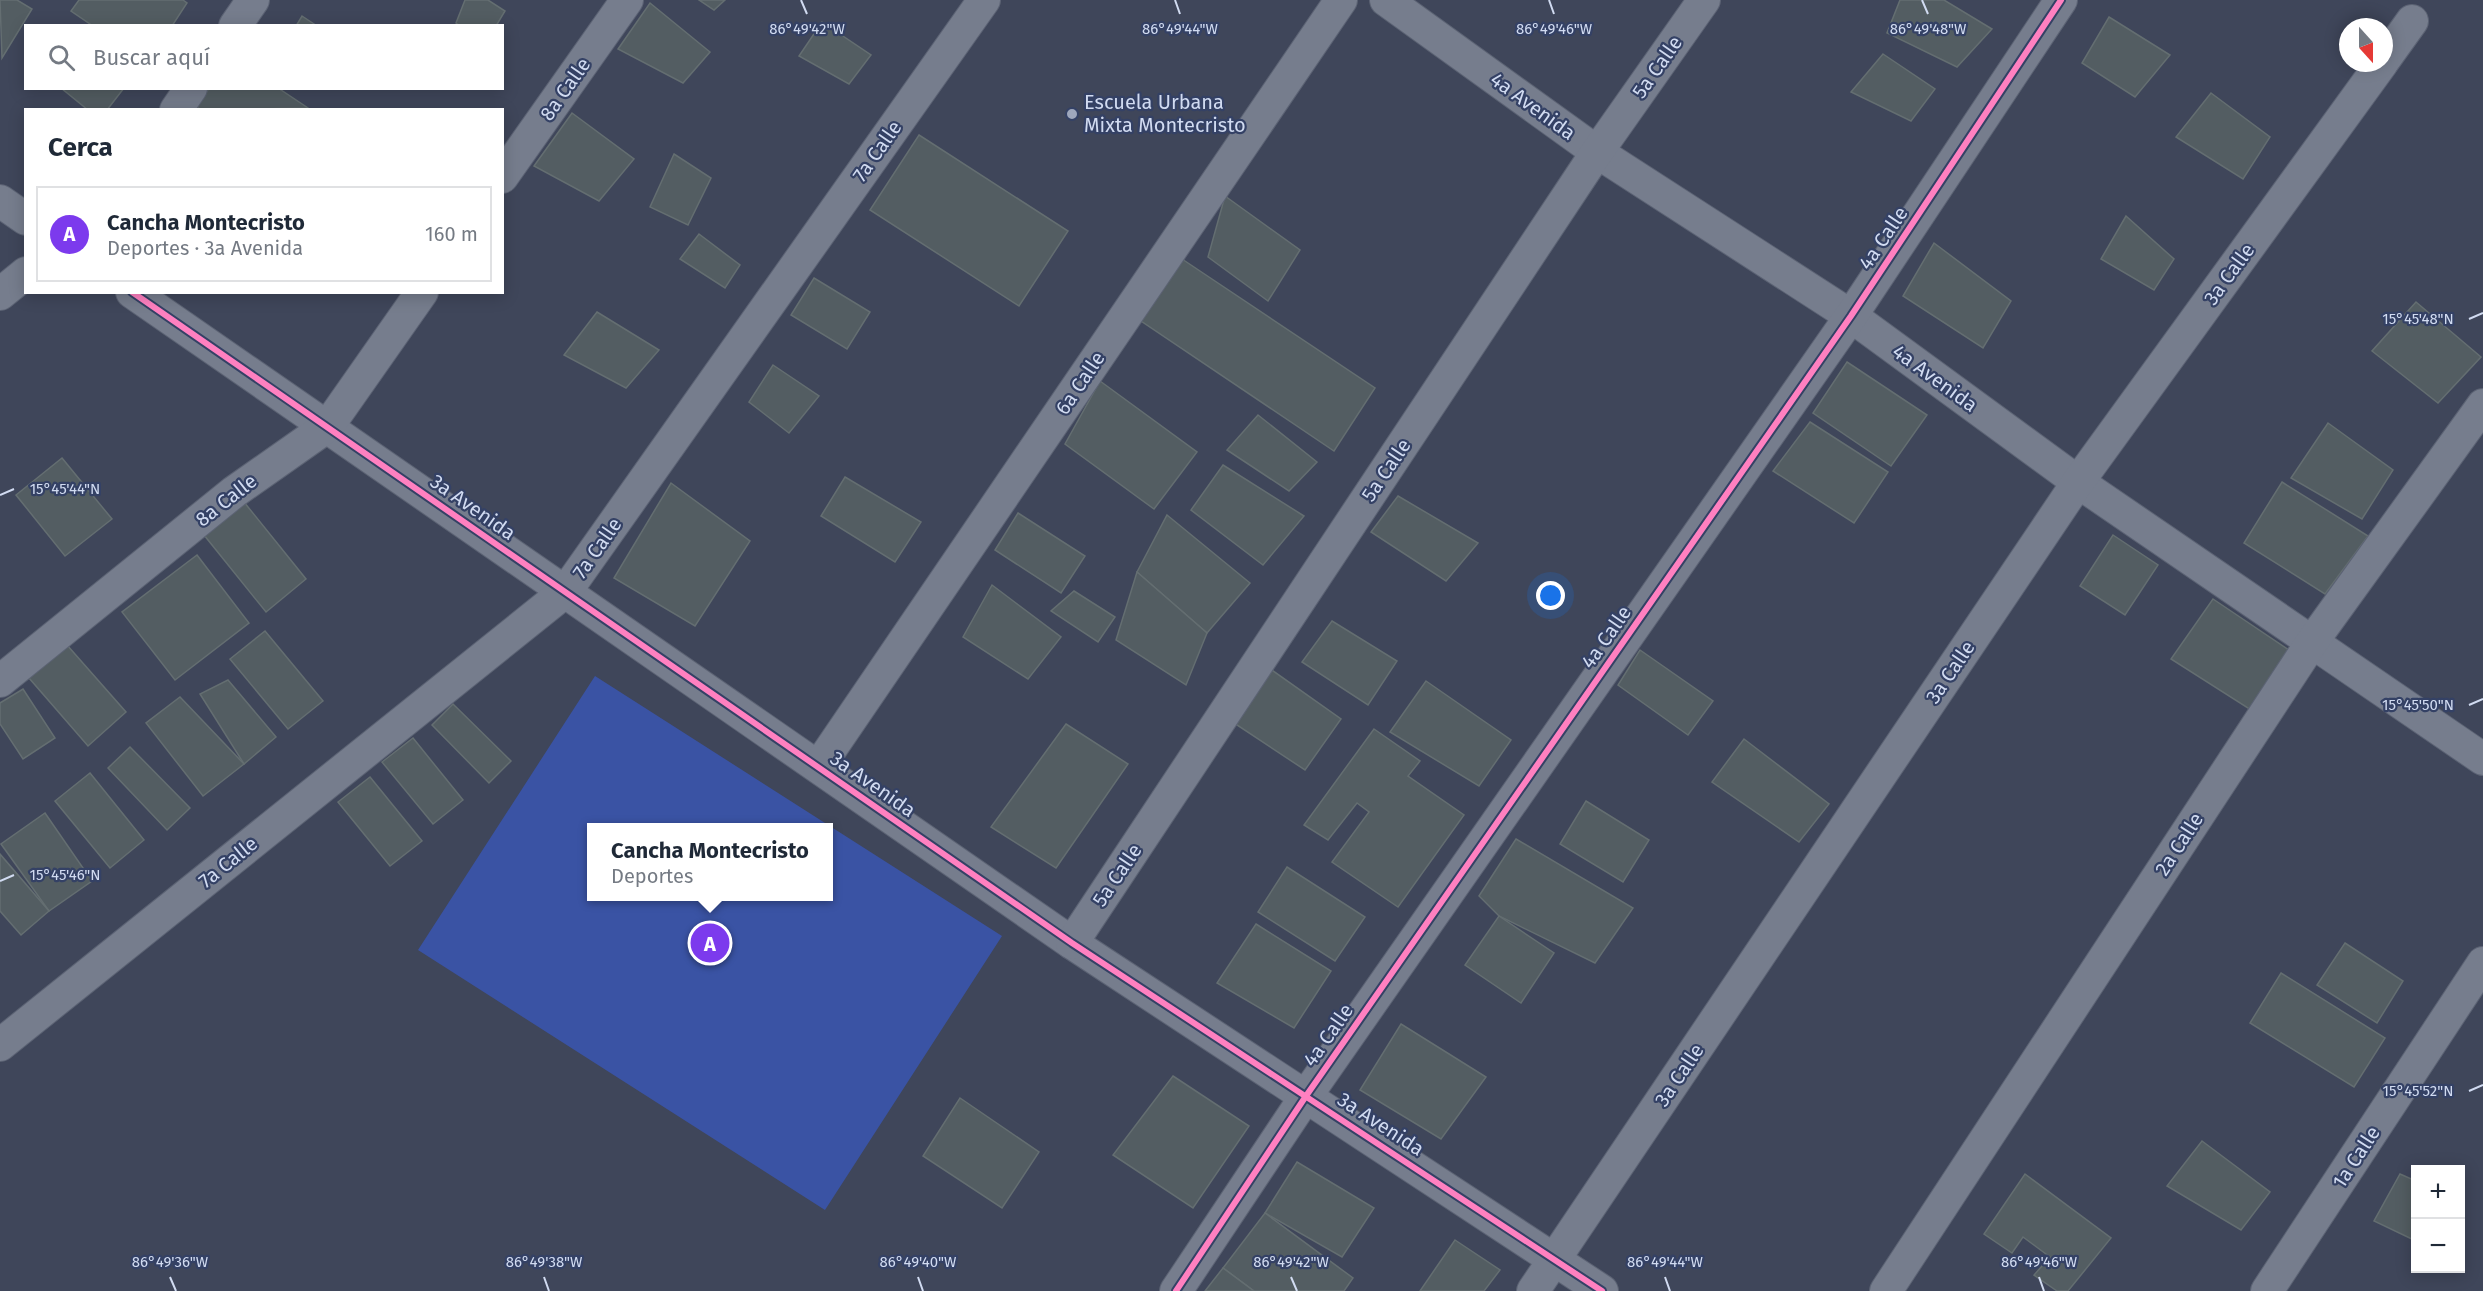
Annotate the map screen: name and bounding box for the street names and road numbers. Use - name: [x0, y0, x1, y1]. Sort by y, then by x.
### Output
- street label: 5a Calle: [1627, 31, 1687, 103]
- street label: 8a Calle: [535, 53, 595, 125]
- street label: 4a Avenida: [1486, 67, 1580, 145]
- street label: 7a Calle: [847, 116, 907, 186]
- street label: 4a Calle: [1853, 202, 1913, 274]
- street label: 3a Calle: [2199, 238, 2259, 310]
- street label: 4a Avenida: [1888, 339, 1982, 417]
- street label: 6a Calle: [1050, 347, 1110, 419]
- street label: 5a Calle: [1356, 434, 1416, 506]
- street label: 8a Calle: [190, 469, 262, 531]
- street label: 3a Avenida: [426, 469, 520, 545]
- street label: 7a Calle: [567, 513, 627, 583]
- street label: 4a Calle: [1576, 601, 1636, 673]
- street label: 3a Calle: [1920, 636, 1980, 708]
- street label: 3a Avenida: [826, 746, 920, 822]
- street label: 2a Calle: [2150, 808, 2208, 880]
- street label: 7a Calle: [194, 831, 262, 893]
- street label: 5a Calle: [1087, 839, 1147, 911]
- street label: 4a Calle: [1298, 999, 1358, 1071]
- street label: 3a Calle: [1649, 1039, 1709, 1111]
- street label: 3a Avenida: [1333, 1087, 1429, 1161]
- street label: 1a Calle: [2327, 1122, 2385, 1192]

